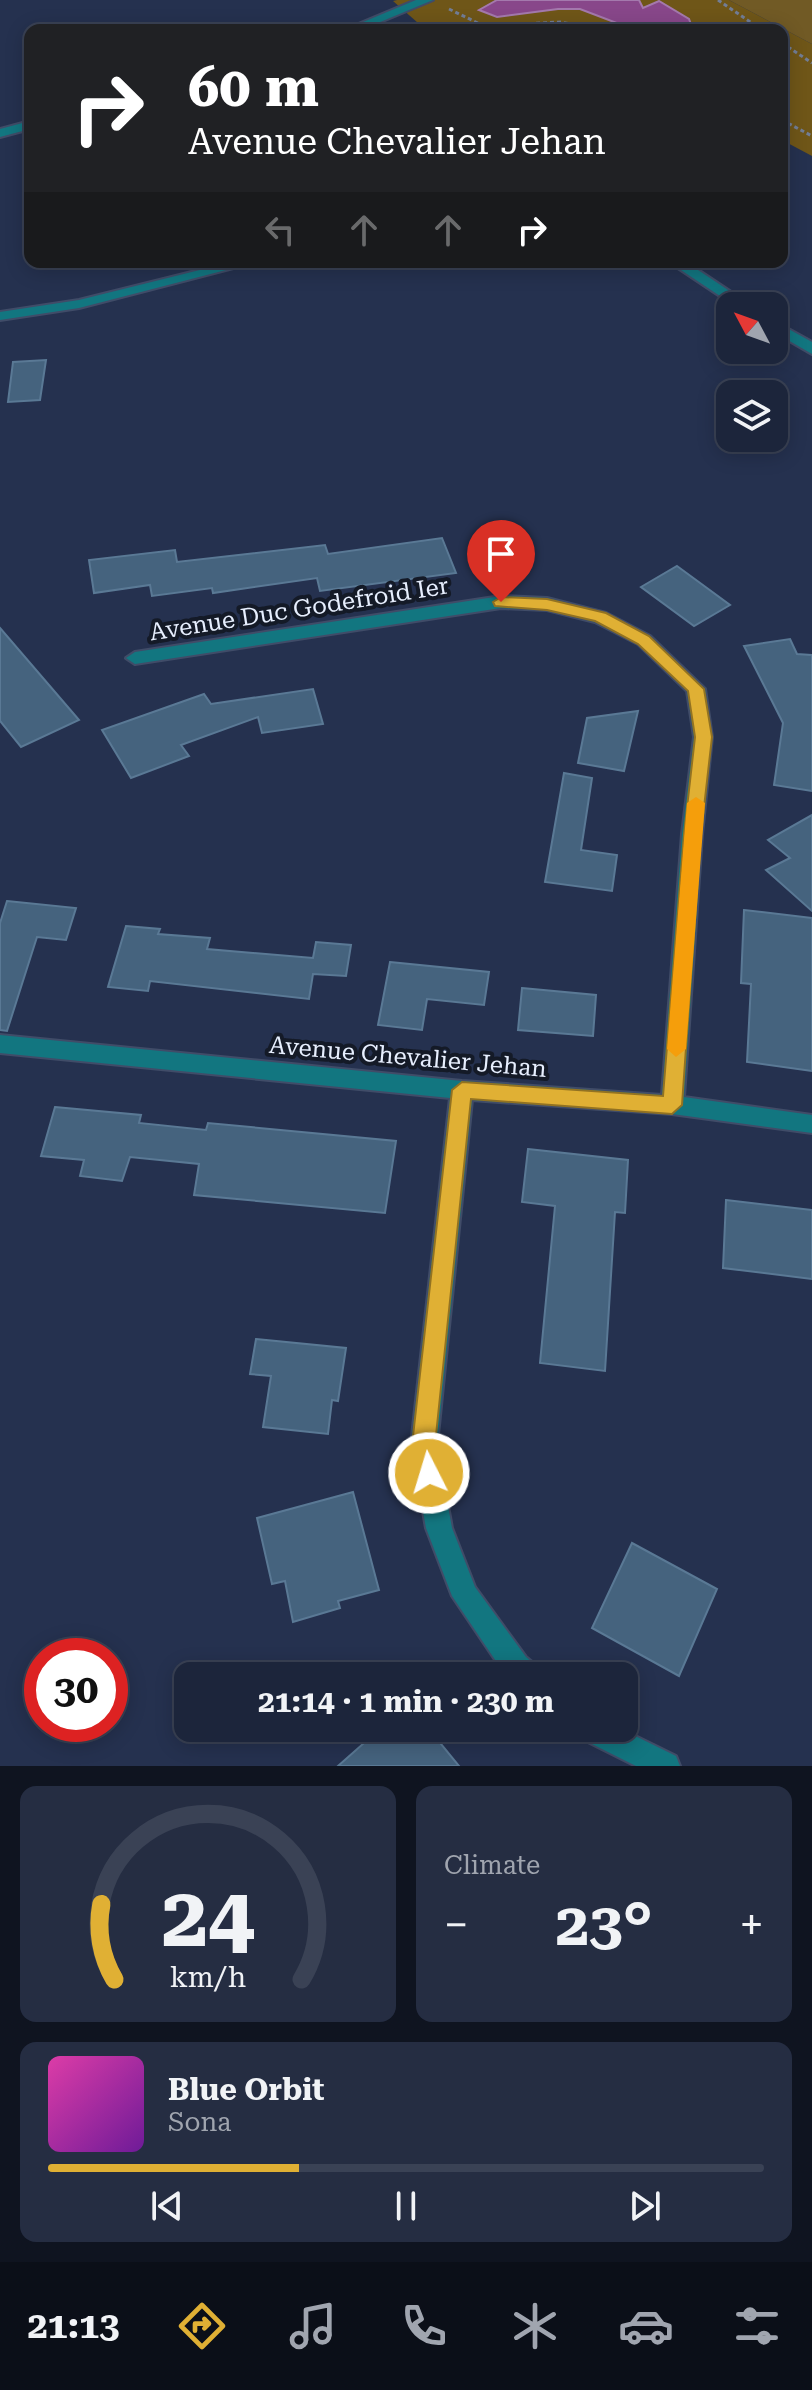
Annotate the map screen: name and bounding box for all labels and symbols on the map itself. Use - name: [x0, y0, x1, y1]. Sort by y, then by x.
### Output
- north arrow: [716, 292, 788, 364]
- pin: [467, 520, 535, 602]
- street label: Avenue Duc Godefroid Ier: [148, 572, 450, 646]
- street label: Avenue Chevalier Jehan: [268, 1031, 548, 1083]
- position arrow: [387, 1431, 471, 1515]
- speed limit sign: 30: [24, 1638, 128, 1742]

